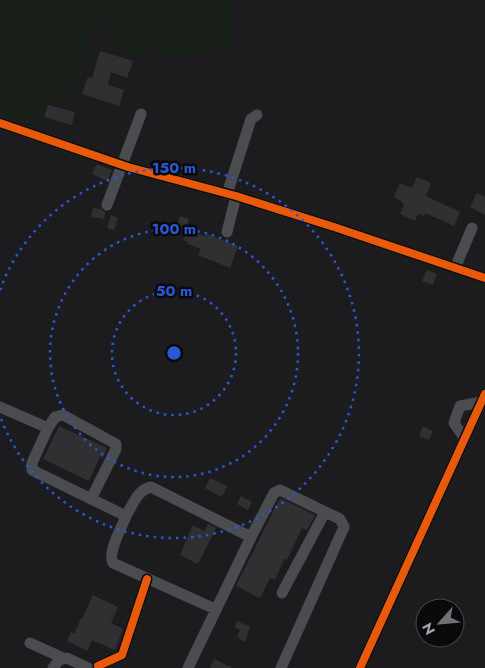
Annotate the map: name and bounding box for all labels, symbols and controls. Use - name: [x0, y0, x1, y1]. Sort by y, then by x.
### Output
- text: 150 m: [152, 157, 196, 179]
- text: 100 m: [152, 218, 196, 240]
- text: 50 m: [156, 280, 192, 302]
- centre of rings: [165, 344, 183, 362]
- north arrow: [415, 598, 465, 648]
- text: N: [417, 619, 440, 638]

